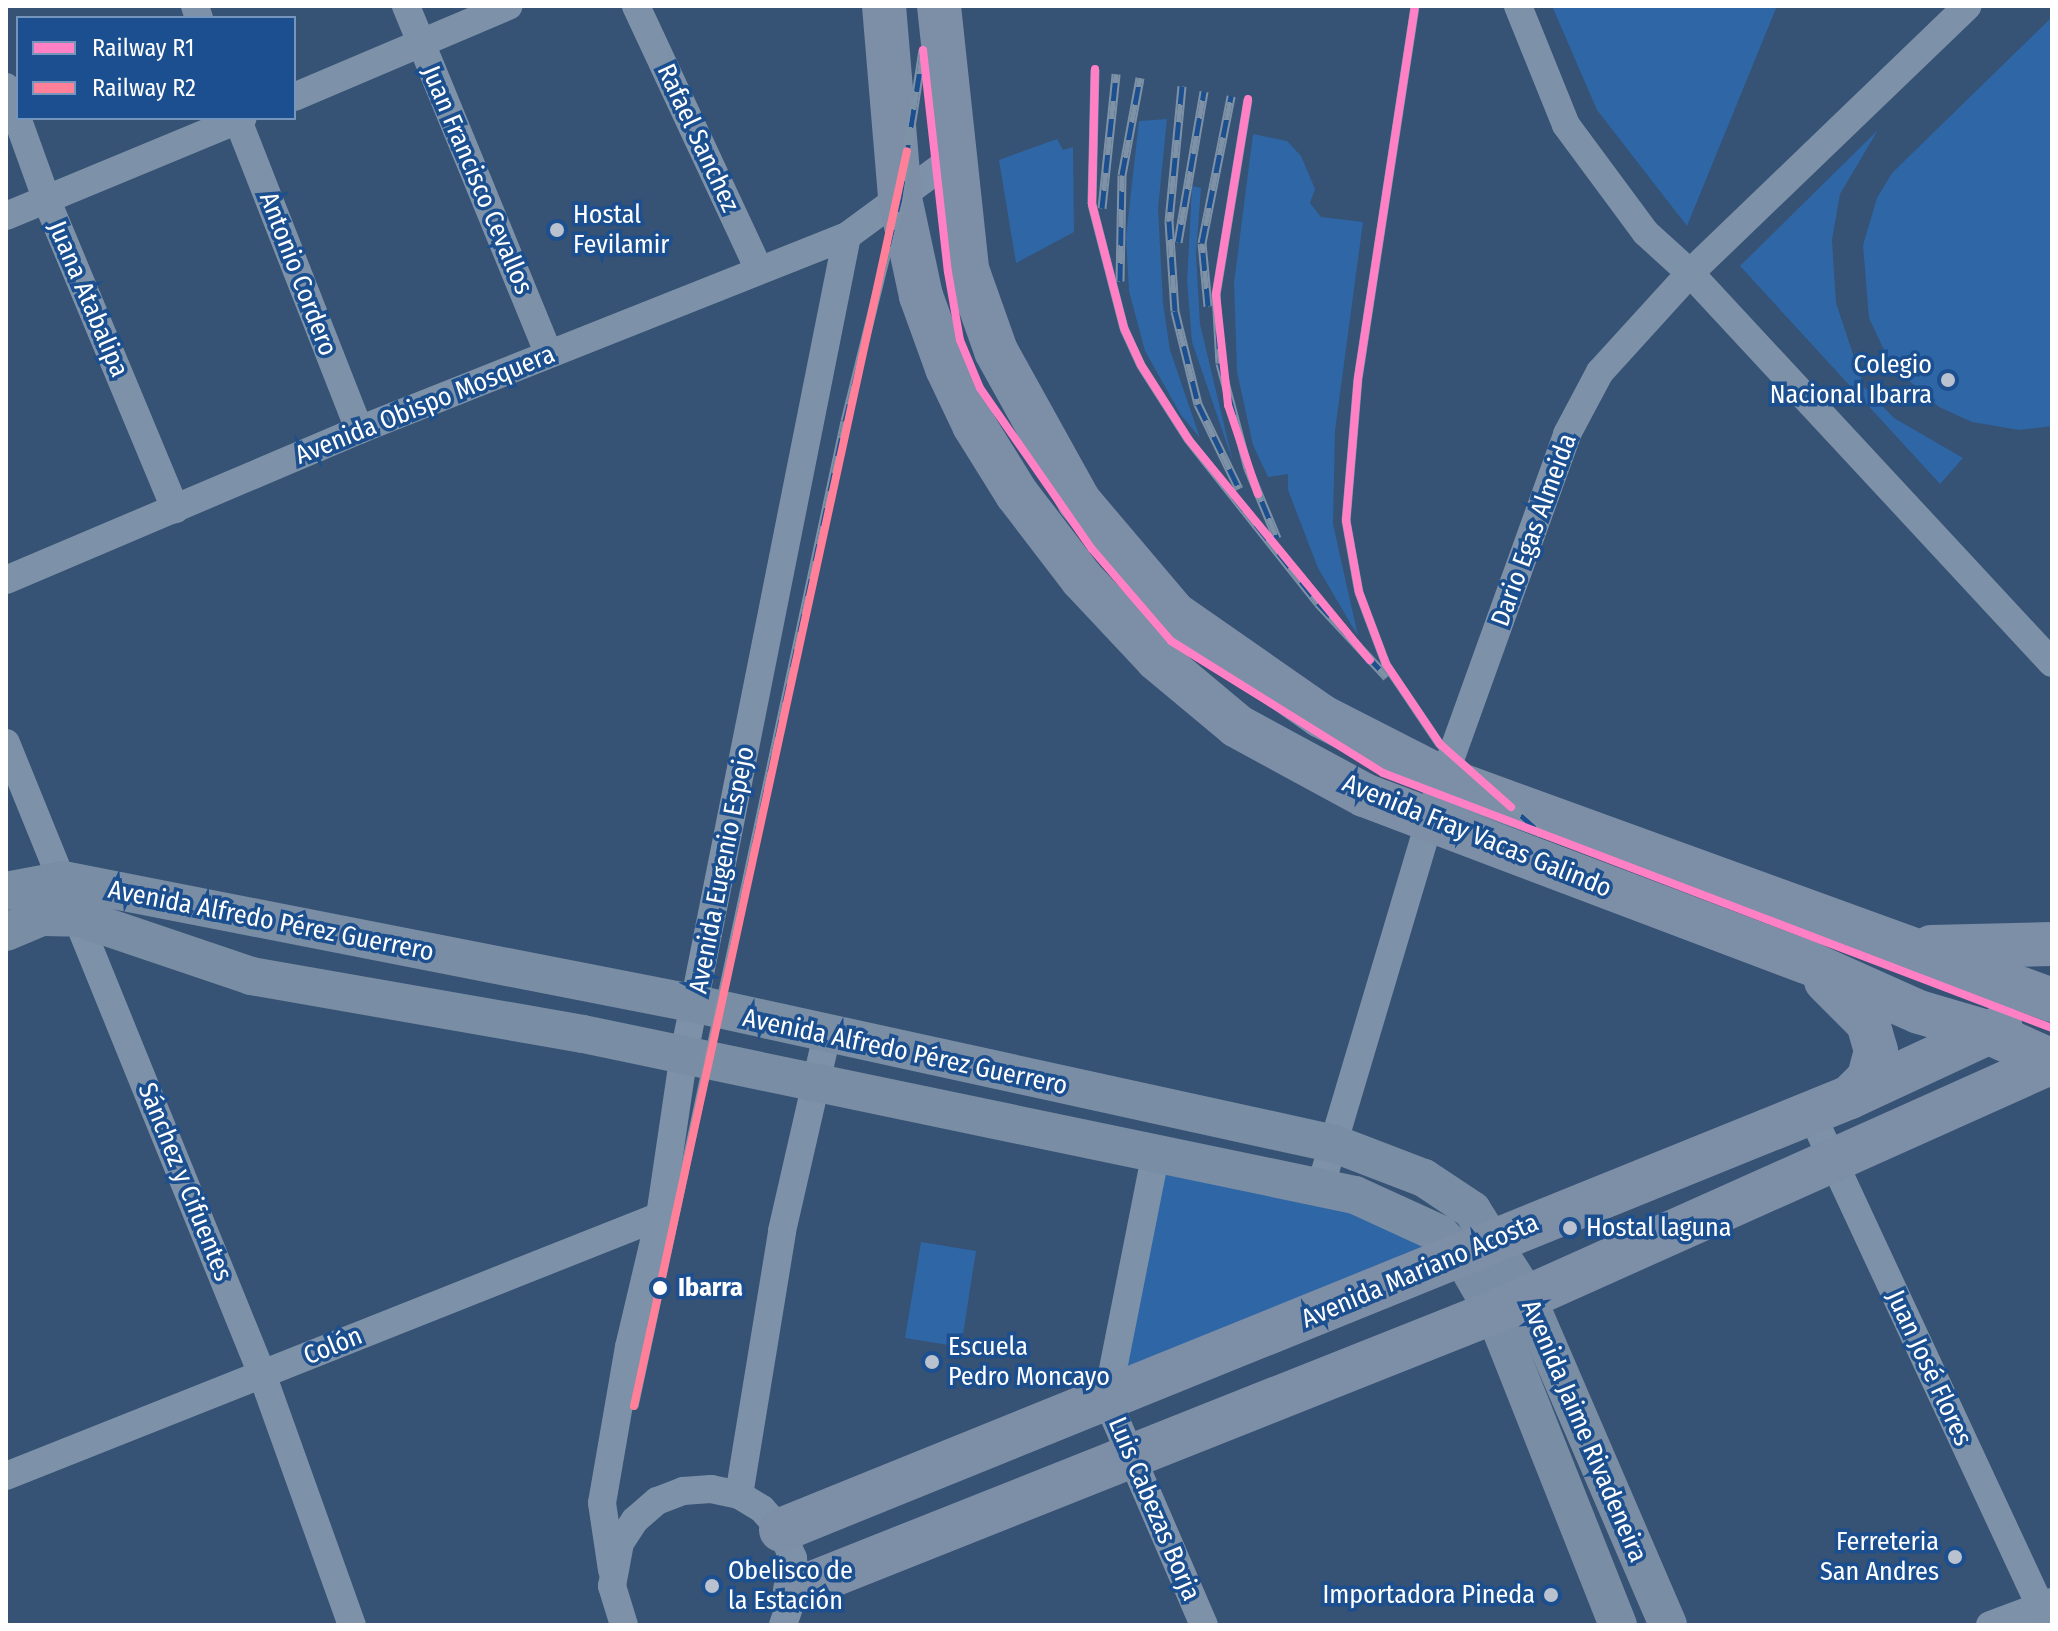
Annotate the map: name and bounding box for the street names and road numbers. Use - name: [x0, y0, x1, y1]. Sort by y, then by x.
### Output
- street label: Rafael Sanchez: [650, 59, 746, 217]
- street label: Juan Francisco Cevallos: [415, 61, 539, 299]
- street label: Antonio Cordero: [252, 188, 344, 360]
- street label: Juana Atabalipa: [41, 216, 135, 382]
- street label: Avenida Obispo Mosquera: [291, 339, 559, 471]
- street label: Dario Egas Almeida: [1485, 429, 1583, 631]
- street label: Avenida Eugenio Espejo: [683, 744, 761, 996]
- street label: Avenida Fray Vacas Galindo: [1338, 768, 1616, 904]
- street label: Avenida Alfredo Pérez Guerrero: [106, 874, 436, 968]
- street label: Avenida Alfredo Pérez Guerrero: [740, 1002, 1070, 1102]
- street label: Sánchez y Cifuentes: [131, 1078, 239, 1286]
- street label: Avenida Mariano Acosta: [1297, 1207, 1543, 1335]
- street label: Juan José Flores: [1879, 1285, 1979, 1451]
- street label: Avenida Jaime Rivadeneira: [1515, 1295, 1653, 1567]
- street label: Colón: [299, 1320, 367, 1372]
- street label: Luis Cabezas Borja: [1101, 1413, 1207, 1605]

